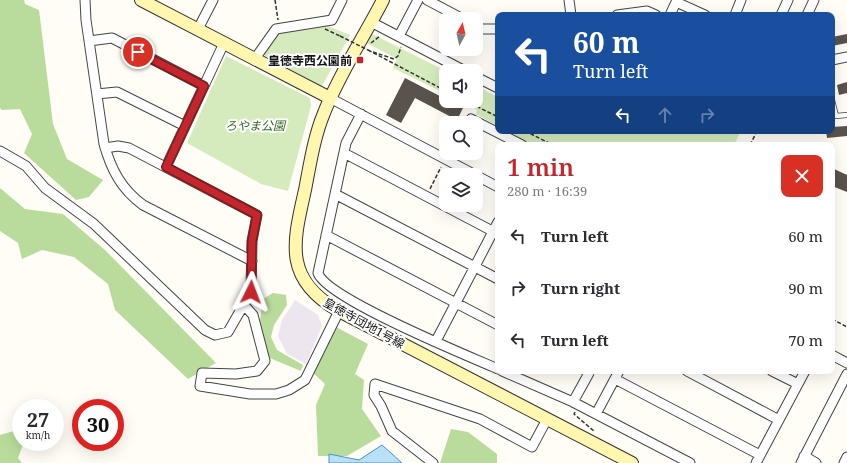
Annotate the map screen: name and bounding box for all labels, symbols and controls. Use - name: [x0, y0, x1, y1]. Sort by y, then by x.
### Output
- north arrow: [439, 12, 483, 56]
- map controls: [439, 12, 483, 212]
- text: 60 m: [573, 23, 640, 61]
- icon: left: [507, 28, 559, 80]
- pin: [121, 35, 155, 69]
- icon: arrive: [127, 41, 149, 63]
- place label: 皇徳寺西公園前: [268, 52, 352, 69]
- marker: 皇徳寺西公園前: [355, 55, 365, 65]
- text: Turn left: [573, 59, 648, 83]
- button: sound: [439, 64, 483, 108]
- icon: left: [612, 104, 634, 126]
- icon: ahead: [654, 104, 676, 126]
- icon: right: [696, 104, 718, 126]
- button: search: [439, 116, 483, 160]
- park label: ろやま公園: [225, 117, 287, 134]
- text: 1 min: [507, 150, 574, 183]
- button: close: [781, 155, 823, 197]
- button: layers: [439, 168, 483, 212]
- text: 280 m · 16:39: [507, 182, 587, 200]
- icon: left: [507, 225, 529, 247]
- text: Turn left: [541, 226, 609, 246]
- text: 60 m: [788, 226, 823, 246]
- position arrow: [230, 271, 272, 313]
- icon: right: [507, 277, 529, 299]
- text: Turn right: [541, 278, 620, 298]
- text: 90 m: [788, 278, 823, 298]
- street label: 皇徳寺団地1号線: [320, 294, 408, 352]
- icon: left: [507, 329, 529, 351]
- text: Turn left: [541, 330, 609, 350]
- text: 70 m: [788, 330, 823, 350]
- speed limit sign: 30: [72, 399, 124, 451]
- text: 27: [27, 406, 49, 433]
- text: km/h: [26, 428, 50, 442]

